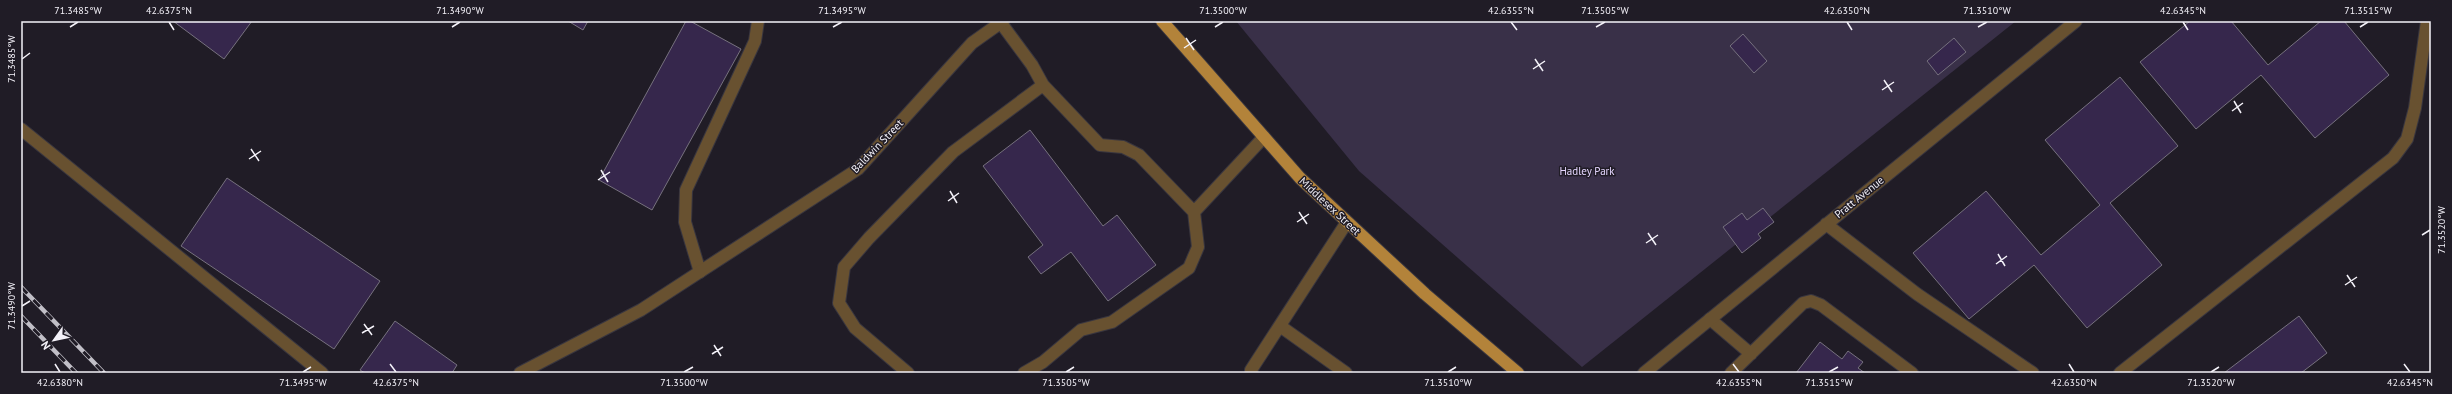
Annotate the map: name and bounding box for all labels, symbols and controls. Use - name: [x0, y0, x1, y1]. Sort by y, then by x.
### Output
- text: 71.3485°W: [54, 4, 102, 17]
- text: 42.6375°N: [146, 4, 192, 17]
- text: 71.3490°W: [436, 4, 484, 17]
- text: 71.3495°W: [818, 4, 866, 17]
- text: 71.3500°W: [1199, 4, 1247, 17]
- text: 42.6355°N: [1488, 4, 1534, 17]
- text: 71.3505°W: [1581, 4, 1629, 17]
- text: 42.6350°N: [1824, 4, 1870, 17]
- text: 71.3510°W: [1963, 4, 2011, 17]
- text: 42.6345°N: [2160, 4, 2206, 17]
- text: 71.3515°W: [2344, 4, 2392, 17]
- text: 71.3485°W: [5, 35, 18, 83]
- street label: Baldwin Street: [848, 116, 906, 176]
- park label: Hadley Park: [1559, 164, 1615, 178]
- street label: Pratt Avenue: [1832, 173, 1887, 221]
- street label: Middlesex Street: [1296, 174, 1364, 238]
- text: 71.3520°W: [2435, 206, 2448, 254]
- text: 71.3490°W: [5, 282, 18, 330]
- north arrow: [34, 320, 74, 360]
- text: N: [38, 339, 53, 352]
- text: 42.6380°N: [37, 376, 83, 389]
- text: 71.3495°W: [279, 376, 327, 389]
- text: 42.6375°N: [373, 376, 419, 389]
- text: 71.3500°W: [660, 376, 708, 389]
- text: 71.3505°W: [1042, 376, 1090, 389]
- text: 71.3510°W: [1424, 376, 1472, 389]
- text: 42.6355°N: [1716, 376, 1762, 389]
- text: 71.3515°W: [1805, 376, 1853, 389]
- text: 42.6350°N: [2051, 376, 2097, 389]
- text: 71.3520°W: [2187, 376, 2235, 389]
- text: 42.6345°N: [2387, 376, 2433, 389]

